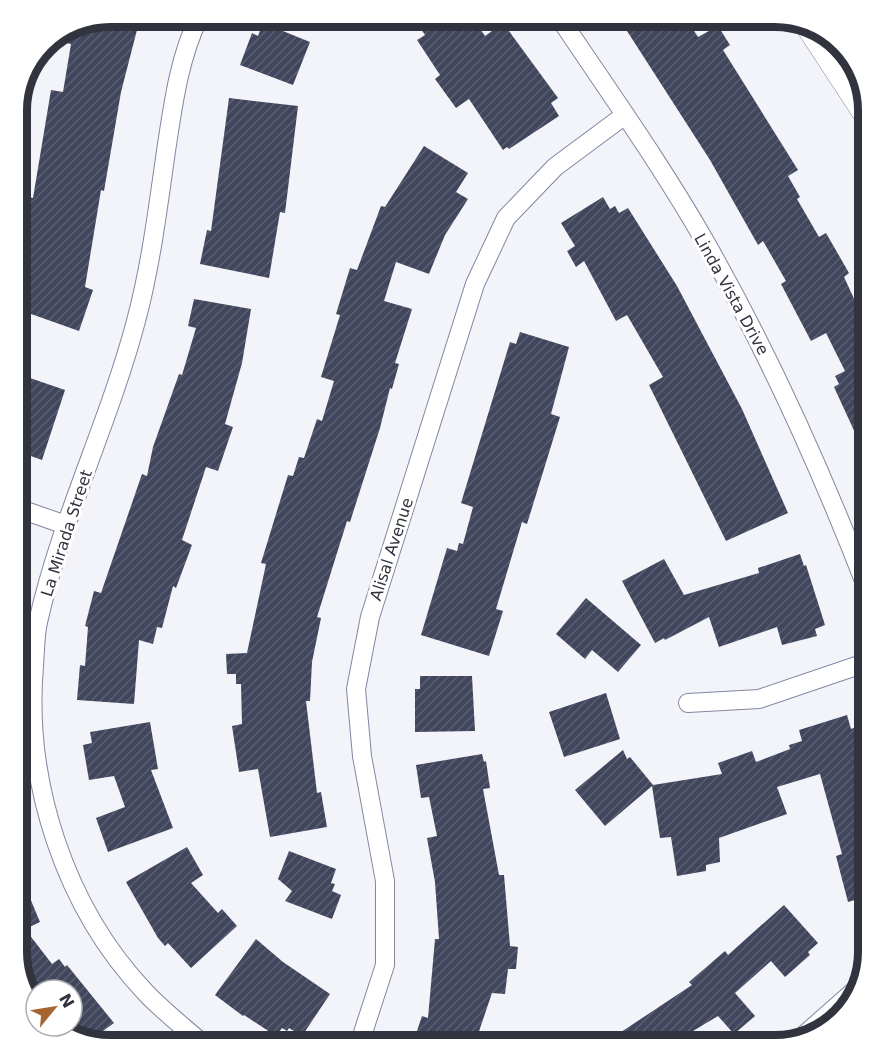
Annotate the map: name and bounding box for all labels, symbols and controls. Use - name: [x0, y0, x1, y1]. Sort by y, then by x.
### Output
- street label: Linda Vista Drive: [690, 230, 773, 358]
- street label: La Mirada Street: [37, 467, 96, 599]
- street label: Alisal Avenue: [366, 495, 417, 603]
- north arrow: [24, 978, 84, 1038]
- text: N: [55, 990, 78, 1011]

